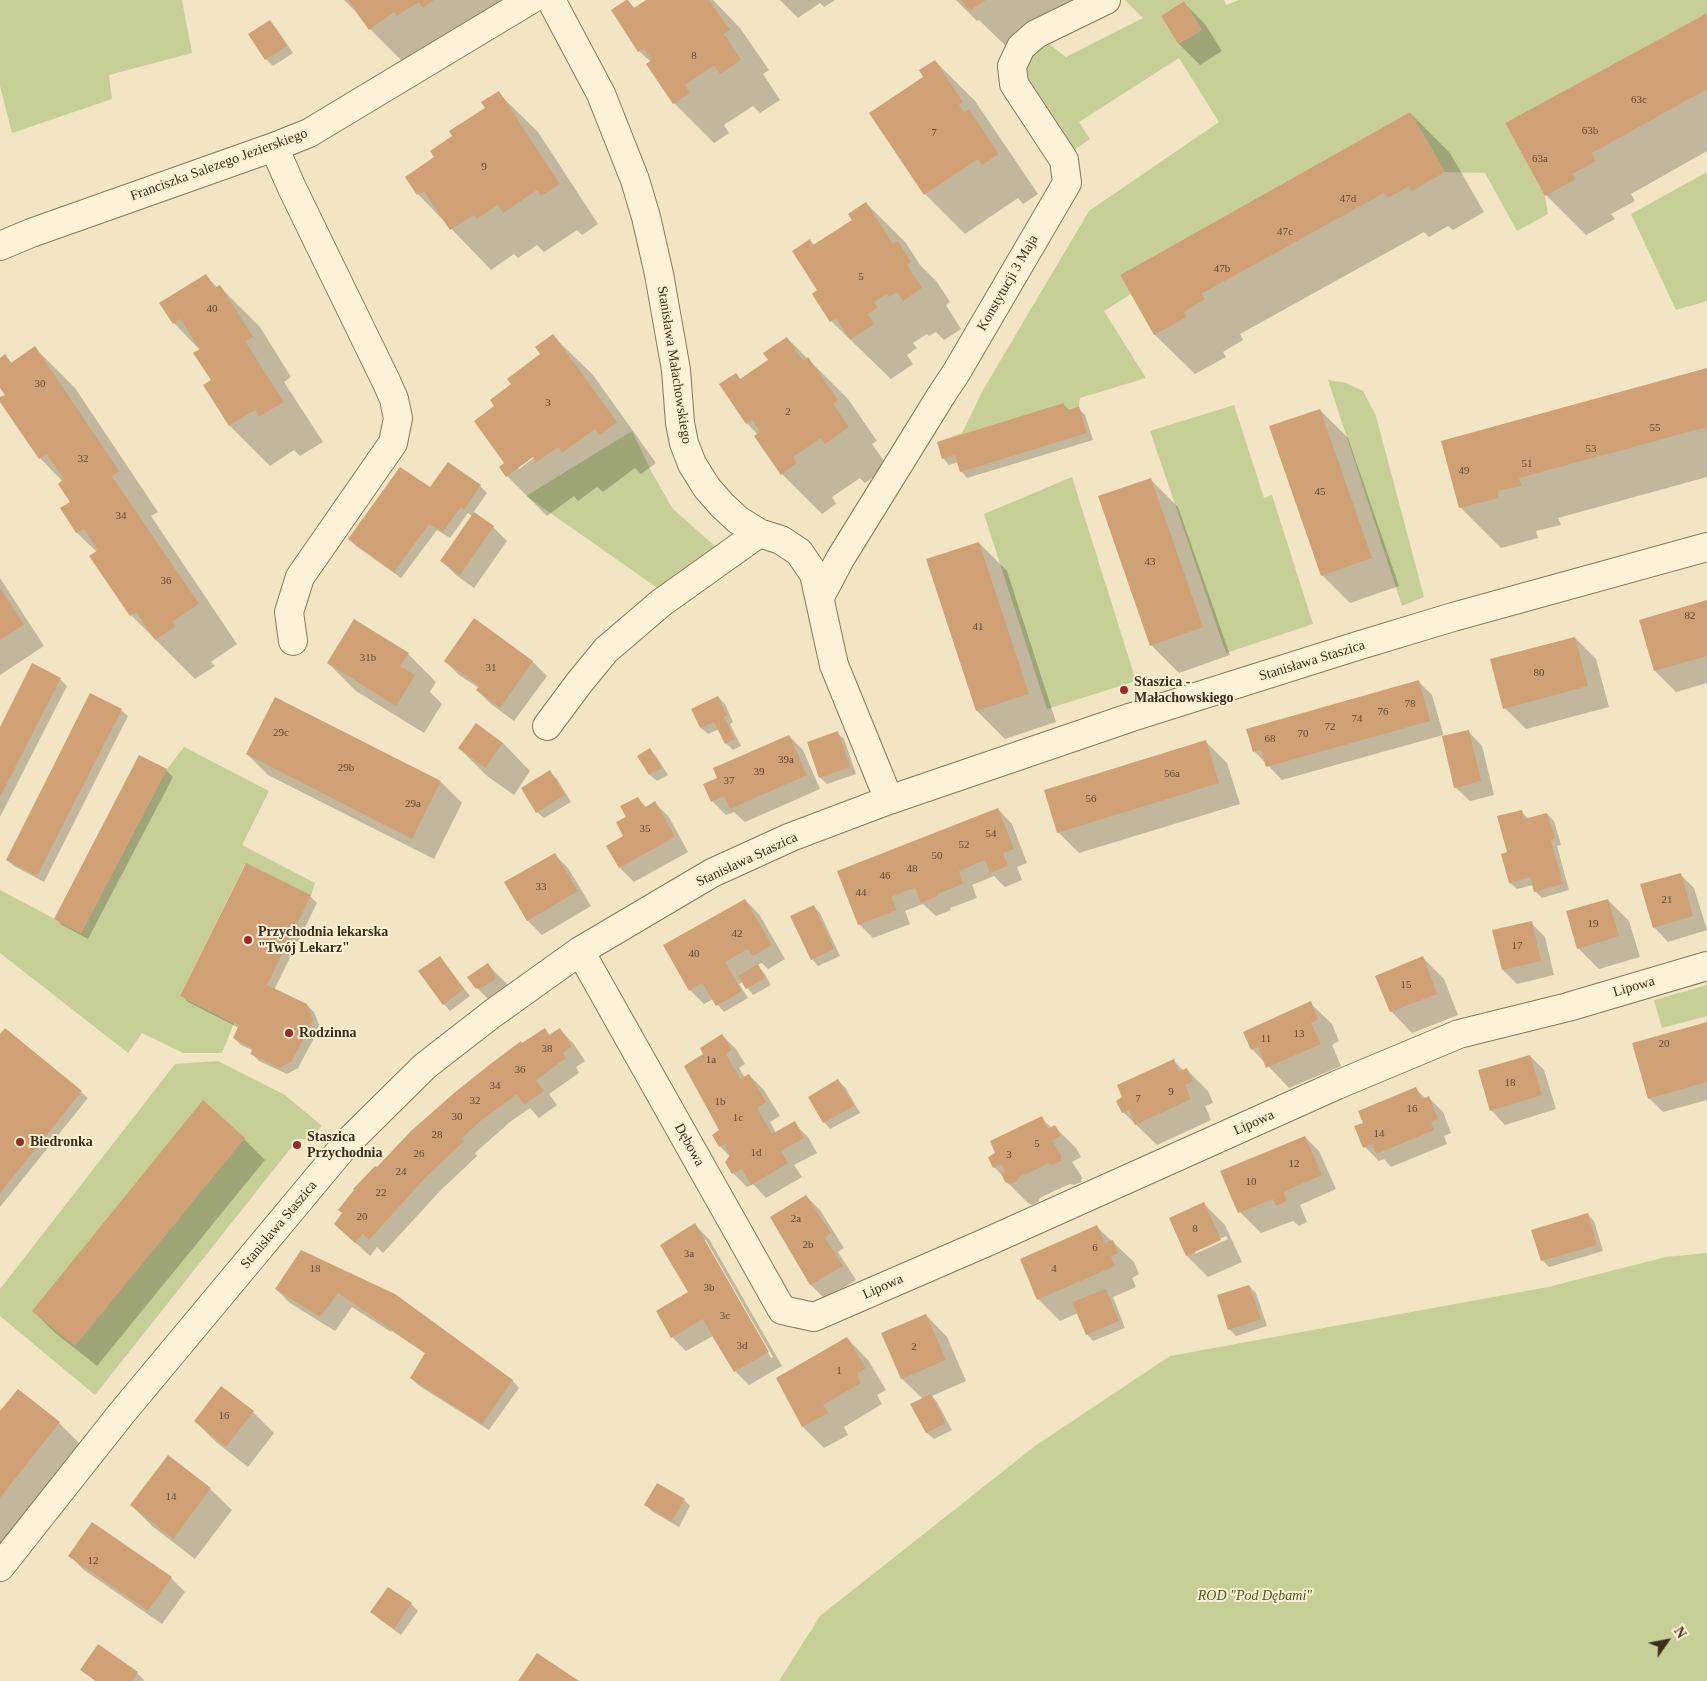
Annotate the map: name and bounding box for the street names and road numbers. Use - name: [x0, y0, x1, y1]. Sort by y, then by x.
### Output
- street label: Franciszka Salezego Jezierskiego: [128, 125, 310, 205]
- street label: Konstytucji 3 Maja: [974, 232, 1042, 334]
- street label: Stanisława Małachowskiego: [653, 285, 695, 445]
- street label: Stanisława Staszica: [1257, 637, 1367, 685]
- street label: Stanisława Staszica: [694, 829, 800, 891]
- street label: Lipowa: [1611, 973, 1657, 1001]
- street label: Lipowa: [1231, 1107, 1277, 1139]
- street label: Dębowa: [670, 1121, 708, 1169]
- street label: Stanisława Staszica: [237, 1177, 321, 1273]
- street label: Lipowa: [860, 1271, 906, 1303]

